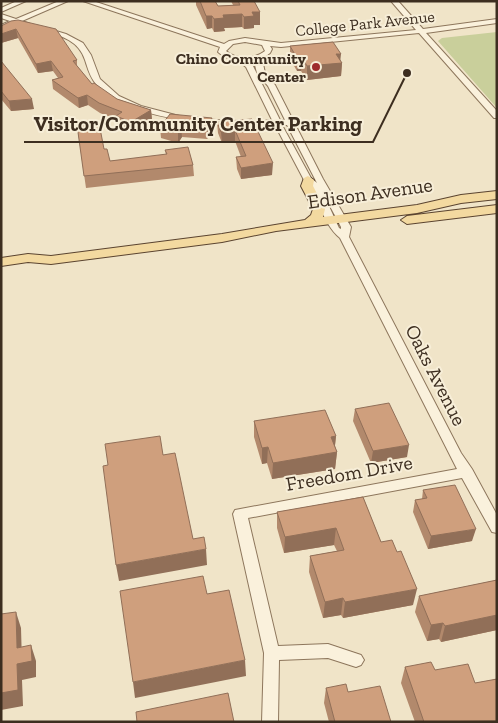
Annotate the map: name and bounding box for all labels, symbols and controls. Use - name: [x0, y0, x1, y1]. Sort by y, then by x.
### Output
- street label: College Park Avenue: [294, 7, 436, 40]
- place label: Chino Community Center: [176, 49, 307, 86]
- marker: Chino Community Center: [310, 61, 322, 73]
- callout: Visitor/Community Center Parking: [24, 106, 373, 142]
- text: Visitor/Community Center Parking: [34, 111, 362, 136]
- street label: Edison Avenue: [306, 172, 434, 214]
- street label: Oaks Avenue: [400, 320, 472, 430]
- street label: Freedom Drive: [284, 450, 414, 496]

